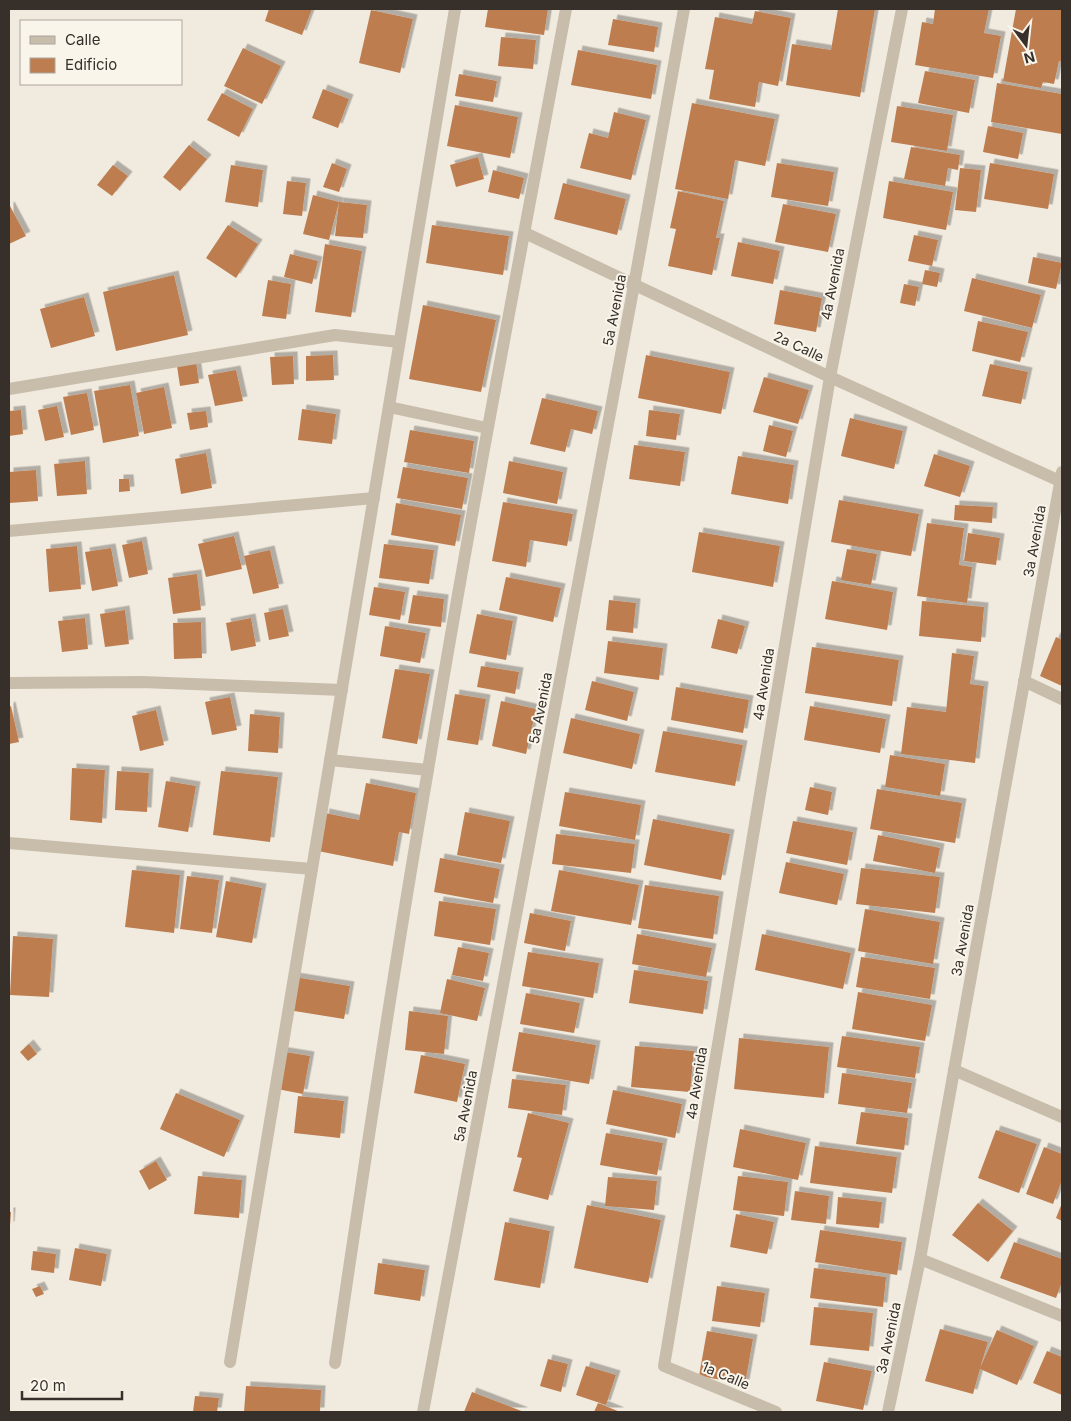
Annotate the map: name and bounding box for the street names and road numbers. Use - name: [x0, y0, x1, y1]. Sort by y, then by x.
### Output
- street label: 4a Avenida: [817, 246, 847, 322]
- street label: 5a Avenida: [599, 273, 629, 347]
- street label: 2a Calle: [771, 327, 827, 365]
- street label: 3a Avenida: [1019, 504, 1049, 578]
- street label: 4a Avenida: [749, 646, 777, 722]
- street label: 5a Avenida: [525, 671, 555, 745]
- street label: 3a Avenida: [947, 903, 977, 977]
- street label: 4a Avenida: [682, 1045, 710, 1121]
- street label: 5a Avenida: [450, 1069, 480, 1143]
- street label: 3a Avenida: [872, 1301, 904, 1375]
- street label: 1a Calle: [699, 1357, 753, 1393]

